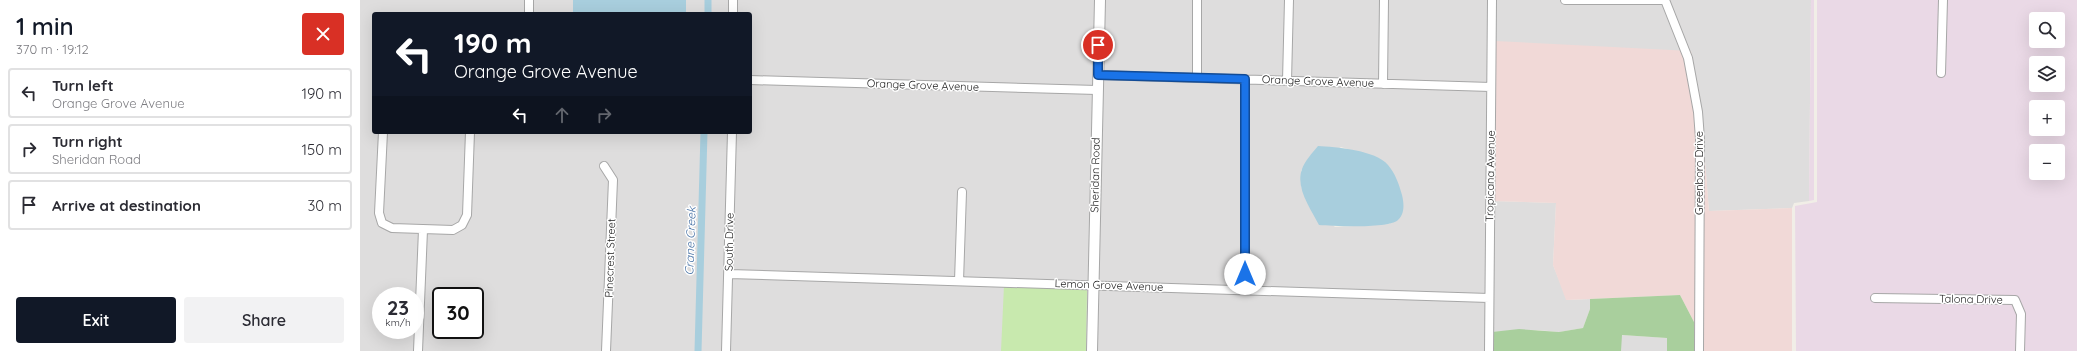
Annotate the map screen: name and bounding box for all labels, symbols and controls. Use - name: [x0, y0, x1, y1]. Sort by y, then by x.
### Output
- text: 1 min: [16, 11, 74, 41]
- map controls: [2029, 12, 2065, 180]
- button: search: [2029, 12, 2065, 48]
- button: close: [302, 13, 344, 55]
- text: 190 m: [454, 25, 532, 60]
- icon: left: [388, 28, 440, 80]
- pin: [1081, 28, 1115, 62]
- icon: arrive: [1087, 34, 1109, 56]
- text: 370 m · 19:12: [16, 41, 89, 57]
- button: layers: [2029, 56, 2065, 92]
- text: Orange Grove Avenue: [454, 60, 638, 83]
- street label: Orange Grove Avenue: [1262, 72, 1374, 90]
- text: Turn left: [52, 76, 114, 95]
- street label: Orange Grove Avenue: [867, 76, 979, 94]
- icon: left: [18, 82, 40, 104]
- text: 190 m: [301, 84, 342, 103]
- text: Orange Grove Avenue: [52, 95, 185, 111]
- button: +: [2029, 100, 2065, 136]
- icon: left: [509, 104, 531, 126]
- icon: ahead: [551, 104, 573, 126]
- icon: right: [593, 104, 615, 126]
- street label: Tropicana Avenue: [1482, 130, 1498, 222]
- street label: Greenboro Drive: [1692, 131, 1706, 215]
- text: Turn right: [52, 132, 123, 151]
- street label: Sheridan Road: [1087, 137, 1103, 213]
- icon: right: [18, 138, 40, 160]
- text: 150 m: [302, 140, 342, 159]
- button: −: [2029, 144, 2065, 180]
- text: Sheridan Road: [52, 151, 141, 167]
- icon: arrive: [18, 194, 40, 216]
- text: Arrive at destination: [52, 196, 201, 215]
- text: 30 m: [307, 196, 342, 215]
- water label: Crane Creek: [681, 205, 699, 276]
- street label: South Drive: [721, 213, 737, 271]
- street label: Pinecrest Street: [602, 218, 618, 298]
- position arrow: [1224, 253, 1266, 295]
- street label: Lemon Grove Avenue: [1054, 276, 1164, 294]
- speed limit sign: 30: [432, 287, 484, 339]
- street label: Talona Drive: [1939, 291, 2003, 307]
- text: 23: [387, 295, 409, 320]
- button: Exit: [16, 297, 176, 343]
- button: Share: [184, 297, 344, 343]
- text: km/h: [385, 316, 411, 329]

